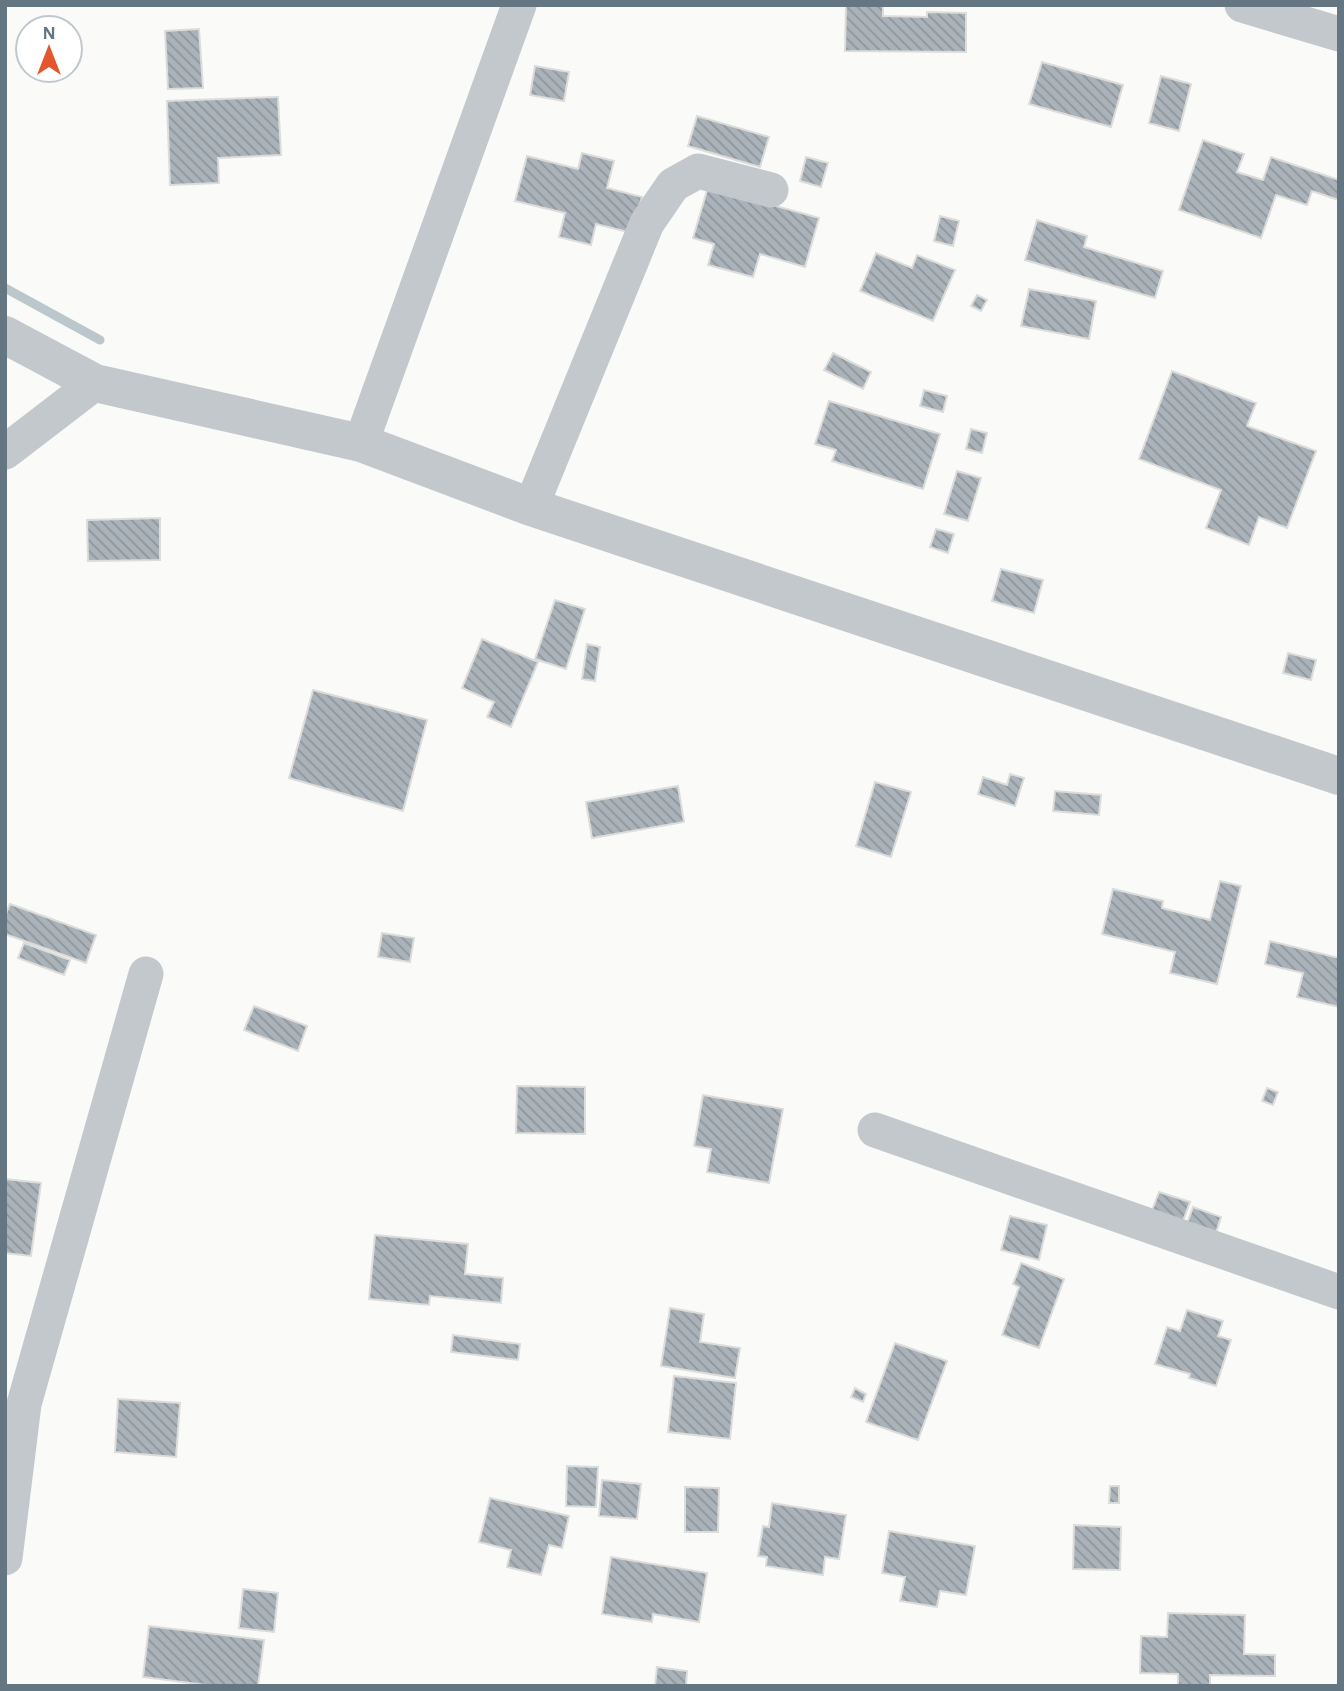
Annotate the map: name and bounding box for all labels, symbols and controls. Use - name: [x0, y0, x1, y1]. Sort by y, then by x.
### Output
- north arrow: [14, 14, 84, 84]
- text: N: [42, 24, 56, 43]

